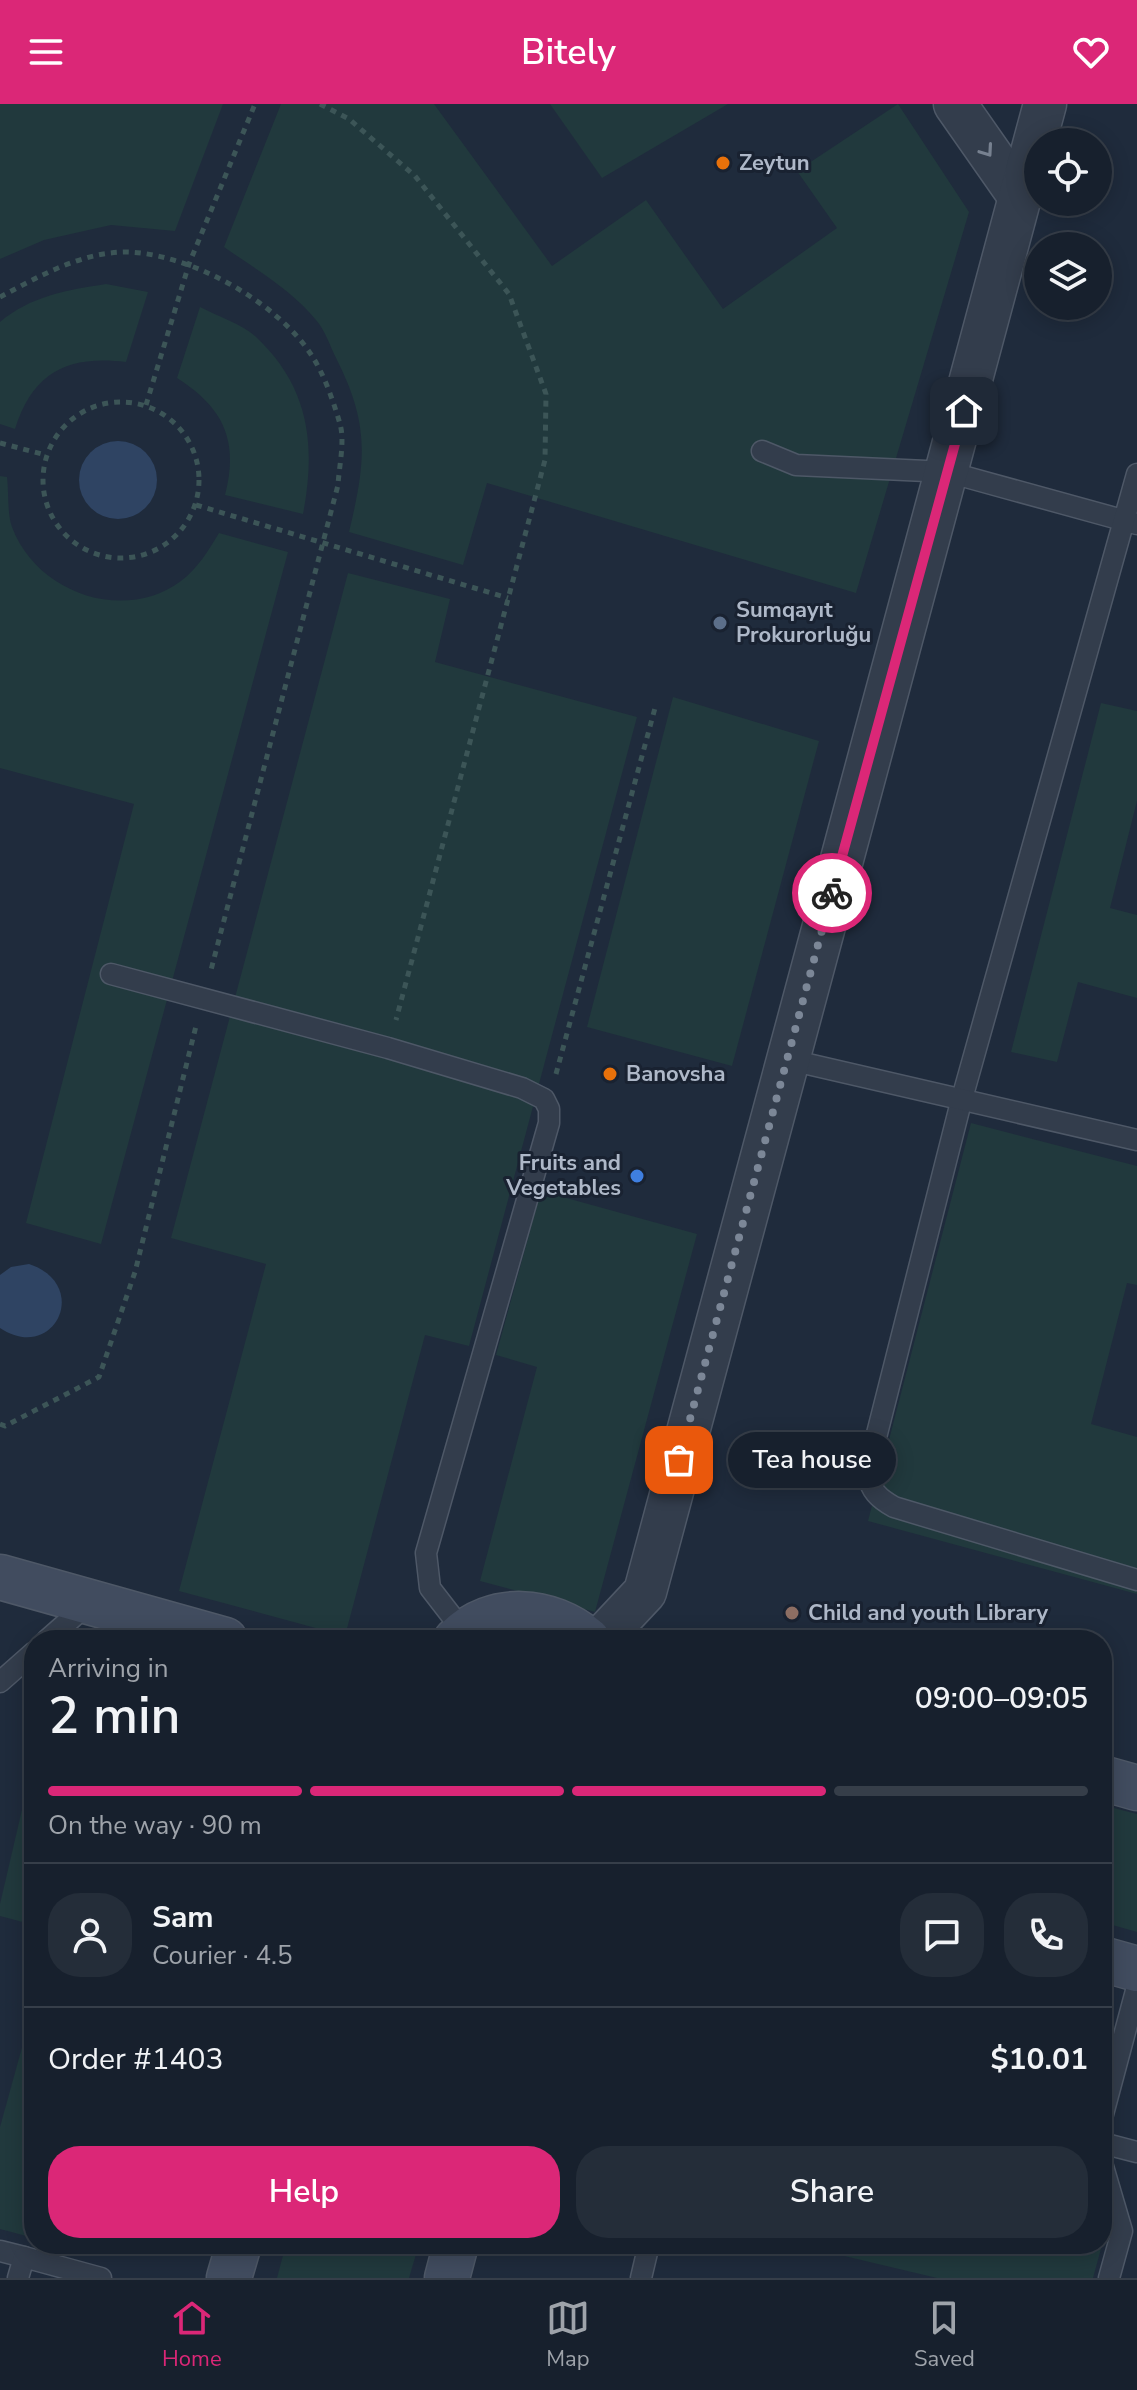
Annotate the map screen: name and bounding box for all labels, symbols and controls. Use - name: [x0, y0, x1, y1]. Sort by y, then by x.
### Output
- text: Bitely: [521, 28, 616, 77]
- icon: menu: [24, 30, 68, 74]
- icon: heart: [1069, 30, 1113, 74]
- map controls: [1024, 128, 1112, 320]
- button: locate: [1024, 128, 1112, 216]
- one-way arrow: [978, 142, 992, 156]
- place label: Zeytun: [739, 148, 810, 178]
- marker: Zeytun: [714, 154, 732, 172]
- button: layers: [1024, 232, 1112, 320]
- pin: [930, 377, 998, 445]
- icon: home: [942, 389, 986, 433]
- place label: Sumqayıt Prokurorluğu: [736, 595, 871, 650]
- marker: Sumqayıt Prokurorluğu: [711, 614, 729, 632]
- courier: [792, 853, 872, 933]
- icon: bike: [810, 871, 854, 915]
- place label: Banovsha: [626, 1059, 726, 1089]
- marker: Banovsha: [601, 1065, 619, 1083]
- place label: Fruits and Vegetables: [505, 1148, 621, 1203]
- marker: Fruits and Vegetables: [628, 1167, 646, 1185]
- pin: [645, 1426, 713, 1494]
- callout: Tea house: [727, 1432, 895, 1488]
- icon: bag: [657, 1438, 701, 1482]
- text: Tea house: [752, 1442, 872, 1477]
- place label: Child and youth Library: [808, 1598, 1049, 1628]
- marker: Child and youth Library: [783, 1604, 801, 1622]
- text: Arriving in: [48, 1651, 169, 1686]
- text: 09:00–09:05: [915, 1678, 1088, 1719]
- text: 2 min: [48, 1680, 181, 1751]
- text: On the way · 90 m: [48, 1808, 262, 1843]
- button: person: [48, 1893, 132, 1977]
- button: chat: [900, 1893, 984, 1977]
- button: phone: [1004, 1893, 1088, 1977]
- text: Sam: [152, 1897, 214, 1938]
- text: Courier · 4.5: [152, 1938, 293, 1973]
- text: Order #1403: [48, 2039, 223, 2080]
- text: $10.01: [991, 2039, 1088, 2080]
- button: Help: [48, 2146, 560, 2238]
- button: Share: [576, 2146, 1088, 2238]
- tab: Home: [162, 2296, 222, 2374]
- tab: Map: [546, 2296, 590, 2374]
- tab: Saved: [914, 2296, 975, 2374]

